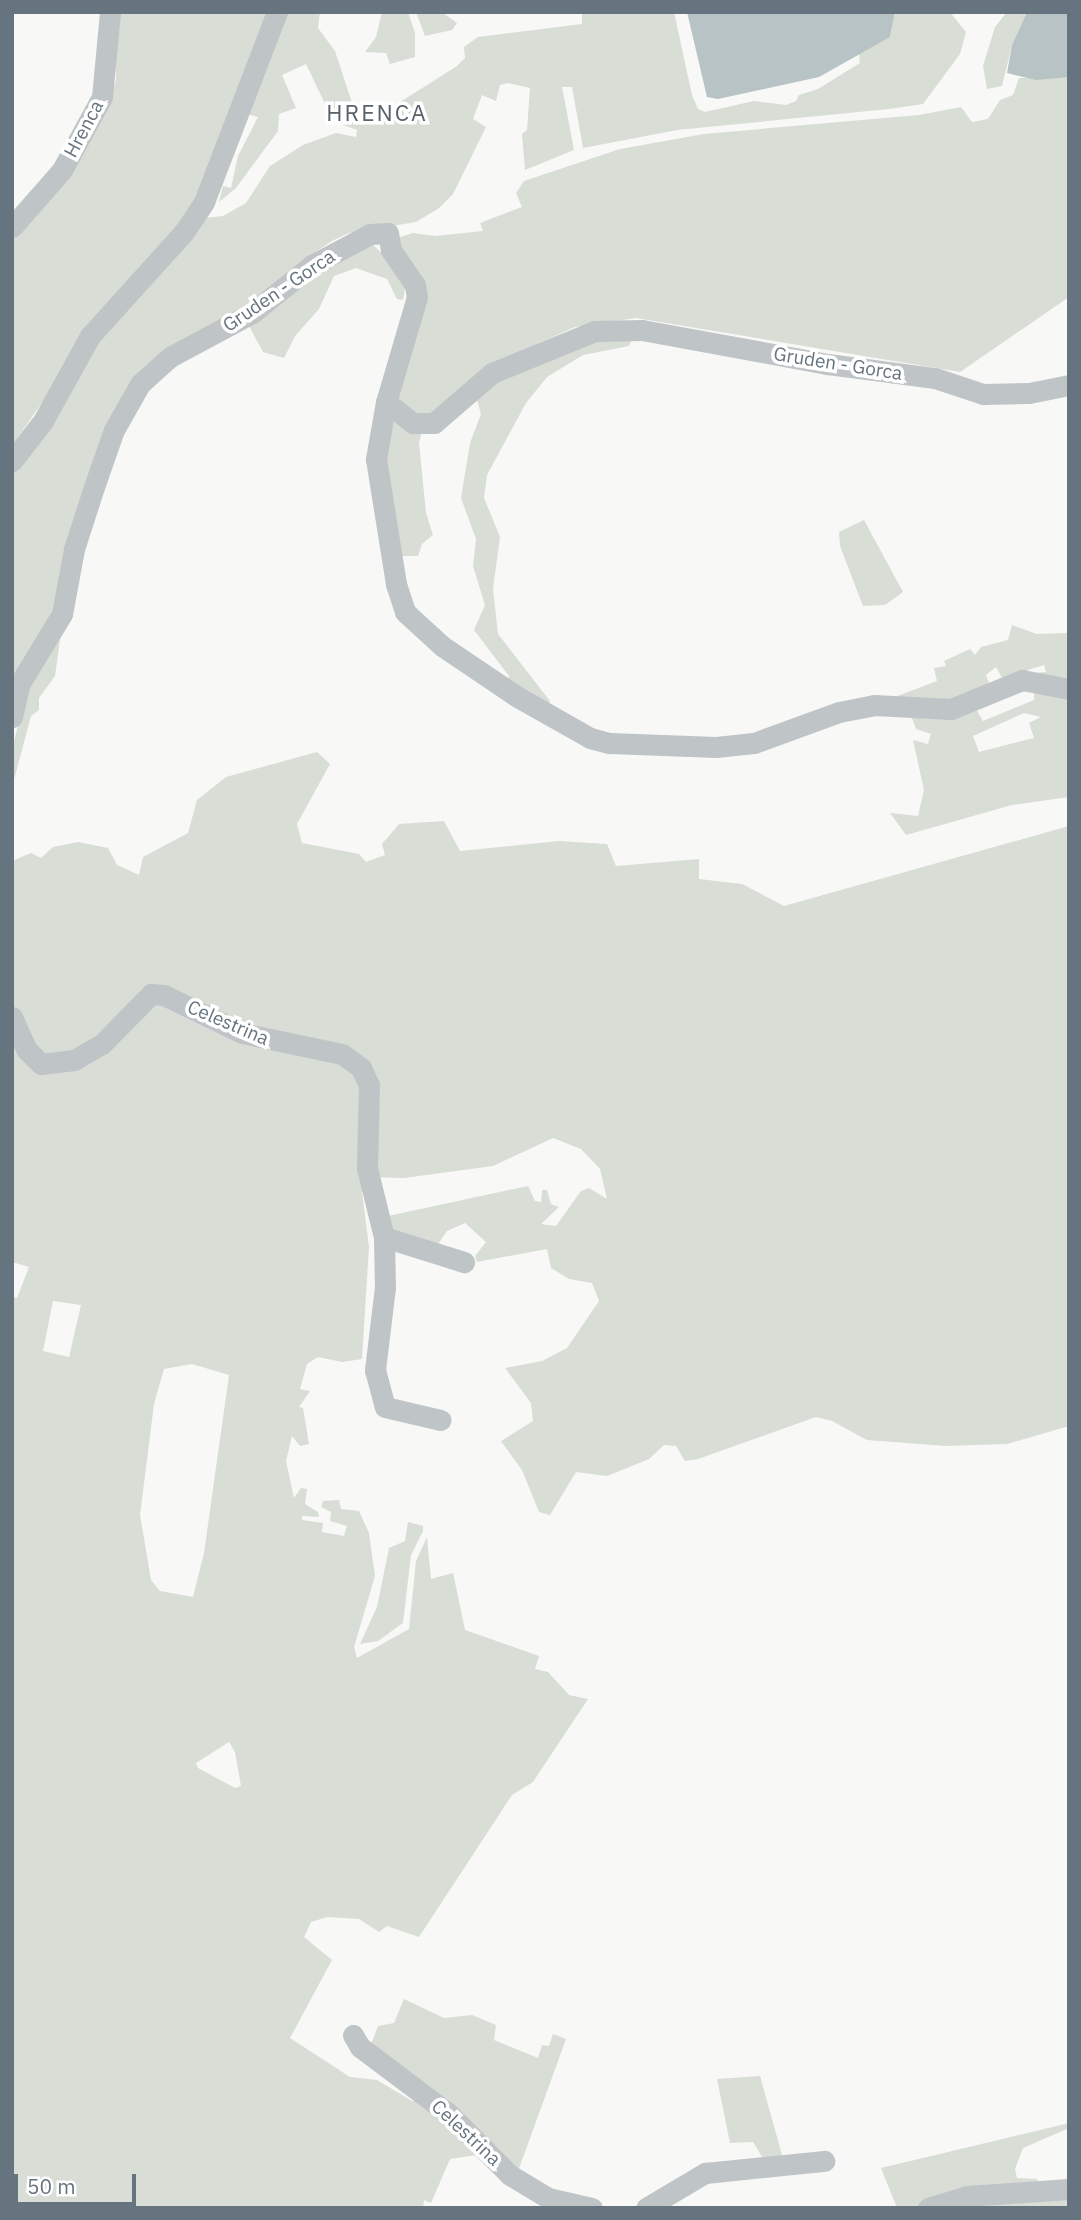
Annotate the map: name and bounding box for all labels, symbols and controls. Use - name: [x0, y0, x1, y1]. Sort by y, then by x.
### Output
- street label: Hrenca: [60, 97, 108, 161]
- district label: HRENCA: [327, 98, 427, 126]
- street label: Gruden - Gorca: [219, 245, 339, 337]
- street label: Gruden - Gorca: [772, 343, 904, 385]
- street label: Celestrina: [184, 996, 272, 1050]
- street label: Celestrina: [427, 2095, 505, 2171]
- scale bar: [18, 2160, 140, 2204]
- text: 50 m: [27, 2172, 76, 2200]

